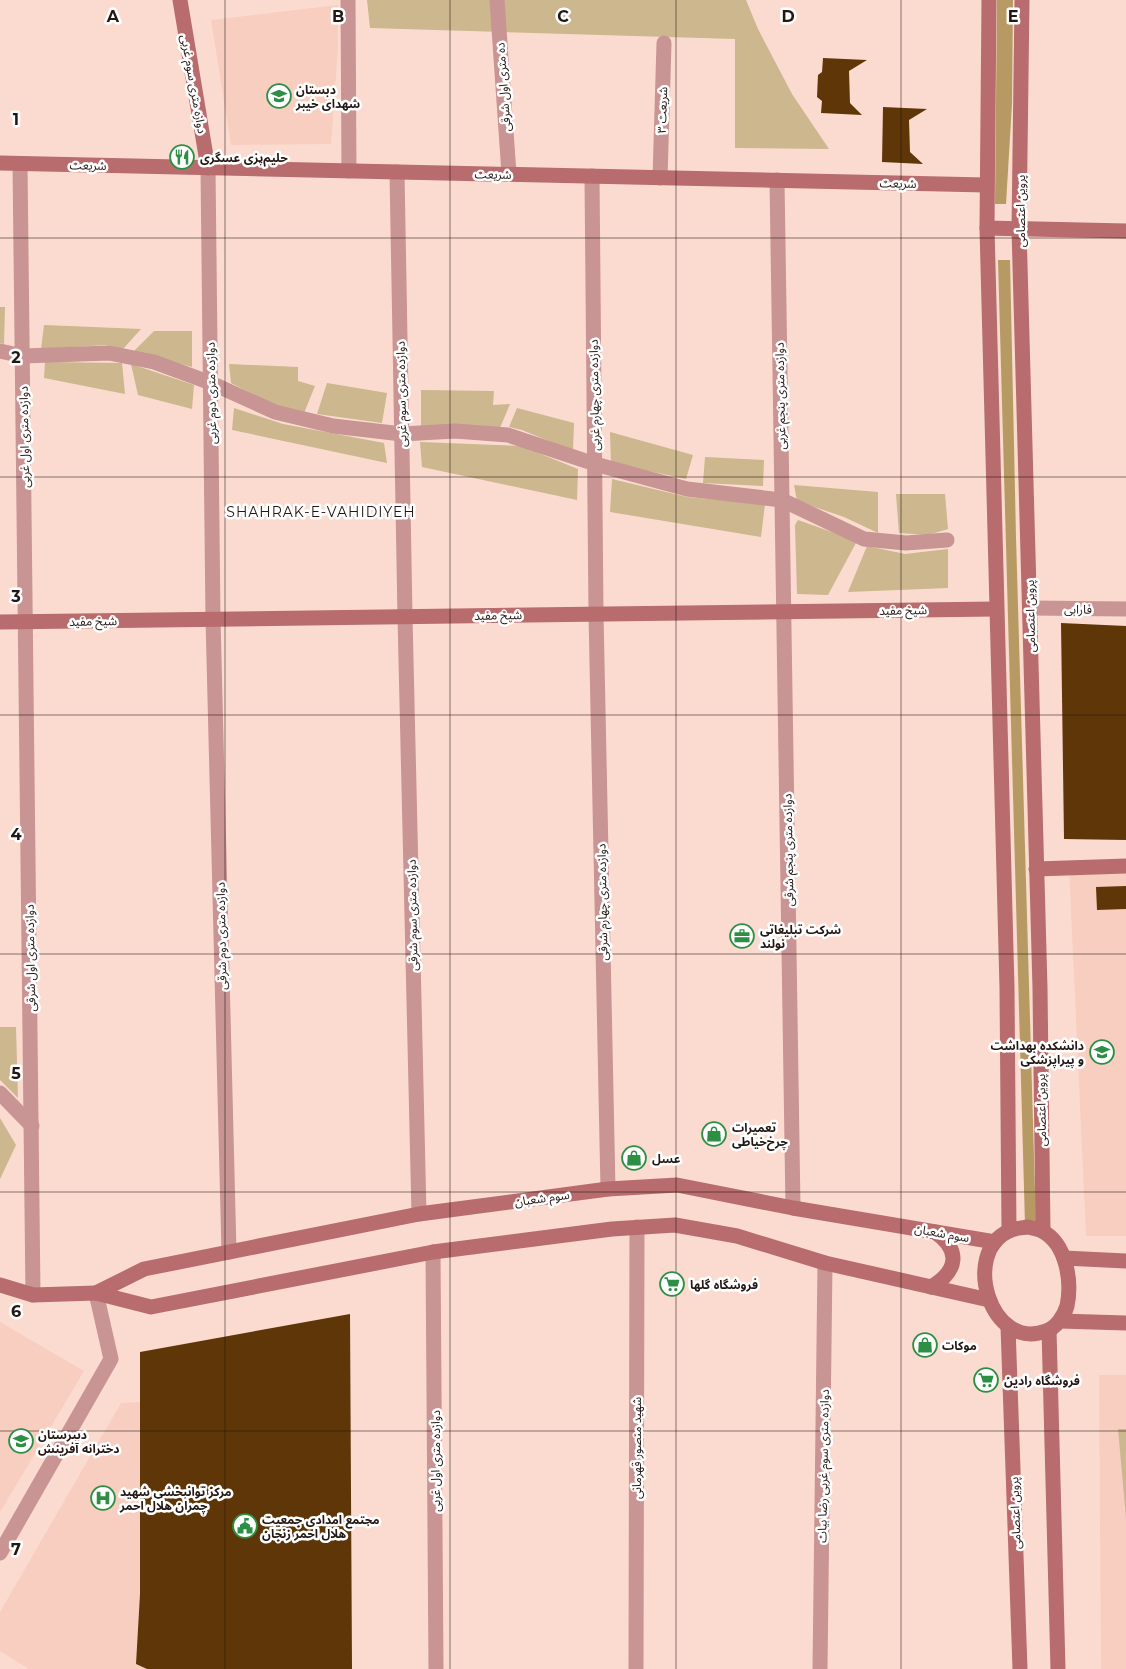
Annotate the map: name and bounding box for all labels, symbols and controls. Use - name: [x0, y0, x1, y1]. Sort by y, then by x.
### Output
- text: A: [106, 7, 120, 26]
- text: B: [332, 7, 344, 26]
- text: C: [557, 7, 569, 26]
- text: D: [781, 7, 795, 26]
- text: E: [1008, 7, 1018, 26]
- street label: دوازه متری سوم غربی: [176, 33, 210, 135]
- street label: ده متری اول شرقی: [492, 42, 514, 132]
- place label: دبستان شهدای خیبر: [295, 82, 360, 111]
- school or university icon: دبستان شهدای خیبر: [266, 83, 292, 109]
- street label: شریعت ۳: [654, 86, 670, 134]
- text: 1: [13, 110, 19, 129]
- restaurant icon: حلیم‌پزی عسگری: [169, 144, 195, 170]
- place label: حلیم‌پزی عسگری: [200, 150, 288, 167]
- street label: شریعت: [69, 157, 107, 173]
- street label: شریعت: [474, 166, 512, 182]
- street label: شریعت: [879, 175, 917, 191]
- street label: پروین اعتصامی: [1013, 175, 1029, 247]
- street label: دوازده متری چهارم غربی: [586, 339, 604, 451]
- street label: دوازده متری سوم غربی: [393, 341, 411, 447]
- street label: دوازده متری دوم غربی: [203, 342, 221, 444]
- street label: دوازده متری پنجم غربی: [772, 342, 790, 450]
- text: 2: [11, 348, 21, 367]
- street label: دوازده متری اول غربی: [16, 386, 32, 488]
- district label: SHAHRAK-E-VAHIDIYEH: [226, 503, 416, 521]
- street label: پروین اعتصامی: [1022, 580, 1039, 652]
- text: 3: [10, 587, 21, 606]
- street label: فارابی: [1064, 601, 1092, 617]
- street label: شیخ مفید: [879, 602, 927, 620]
- street label: شیخ مفید: [474, 607, 522, 625]
- street label: شیخ مفید: [69, 613, 117, 631]
- street label: دوازده متری پنجم شرقی: [780, 793, 798, 906]
- text: 4: [10, 825, 22, 844]
- street label: دوازده متری چهارم شرقی: [593, 843, 613, 961]
- street label: دوازده متری سوم شرقی: [404, 859, 422, 971]
- street label: دوازده متری دوم شرقی: [213, 882, 231, 990]
- street label: دوازده متری اول شرقی: [22, 904, 38, 1012]
- place label: شرکت تبلیغاتی نولند: [760, 922, 841, 951]
- office icon: شرکت تبلیغاتی نولند: [729, 923, 755, 949]
- place label: دانشکده بهداشت و پیراپزشکی: [991, 1038, 1084, 1068]
- school or university icon: دانشکده بهداشت و پیراپزشکی: [1089, 1039, 1115, 1065]
- text: 5: [11, 1064, 21, 1083]
- street label: پروین اعتصامی: [1033, 1074, 1050, 1146]
- place label: تعمیرات چرخ‌خیاطی: [732, 1120, 788, 1151]
- shop icon: تعمیرات چرخ‌خیاطی: [701, 1121, 727, 1147]
- shop icon: عسل: [621, 1145, 647, 1171]
- place label: عسل: [652, 1151, 681, 1166]
- street label: سوم شعبان: [513, 1187, 571, 1211]
- street label: سوم شعبان: [913, 1221, 971, 1247]
- supermarket icon: فروشگاه گلها: [659, 1271, 685, 1297]
- place label: فروشگاه گلها: [690, 1277, 758, 1292]
- text: 6: [11, 1302, 21, 1321]
- shop icon: موکات: [912, 1332, 938, 1358]
- place label: موکات: [942, 1338, 977, 1353]
- supermarket icon: فروشگاه رادین: [973, 1367, 999, 1393]
- place label: فروشگاه رادین: [1004, 1373, 1080, 1388]
- street label: دوازده متری سوم غربی رضا بیات: [814, 1389, 834, 1543]
- street label: شهید منصور قهرمانی: [629, 1397, 644, 1499]
- street label: دوازده متری اول غربی: [428, 1410, 443, 1512]
- place label: دبیرستان دخترانه آفرینش: [38, 1427, 119, 1456]
- school or university icon: دبیرستان دخترانه آفرینش: [8, 1428, 34, 1454]
- street label: پروین اعتصامی: [1006, 1476, 1025, 1550]
- place label: مرکز توانبخشی شهید چمران هلال احمر: [119, 1484, 232, 1514]
- hospital icon: مرکز توانبخشی شهید چمران هلال احمر: [90, 1485, 116, 1511]
- place label: مجتمع امدادی جمعیت هلال احمر زنجان: [262, 1512, 380, 1541]
- public building icon: مجتمع امدادی جمعیت هلال احمر زنجان: [232, 1513, 258, 1539]
- text: 7: [11, 1540, 21, 1559]

